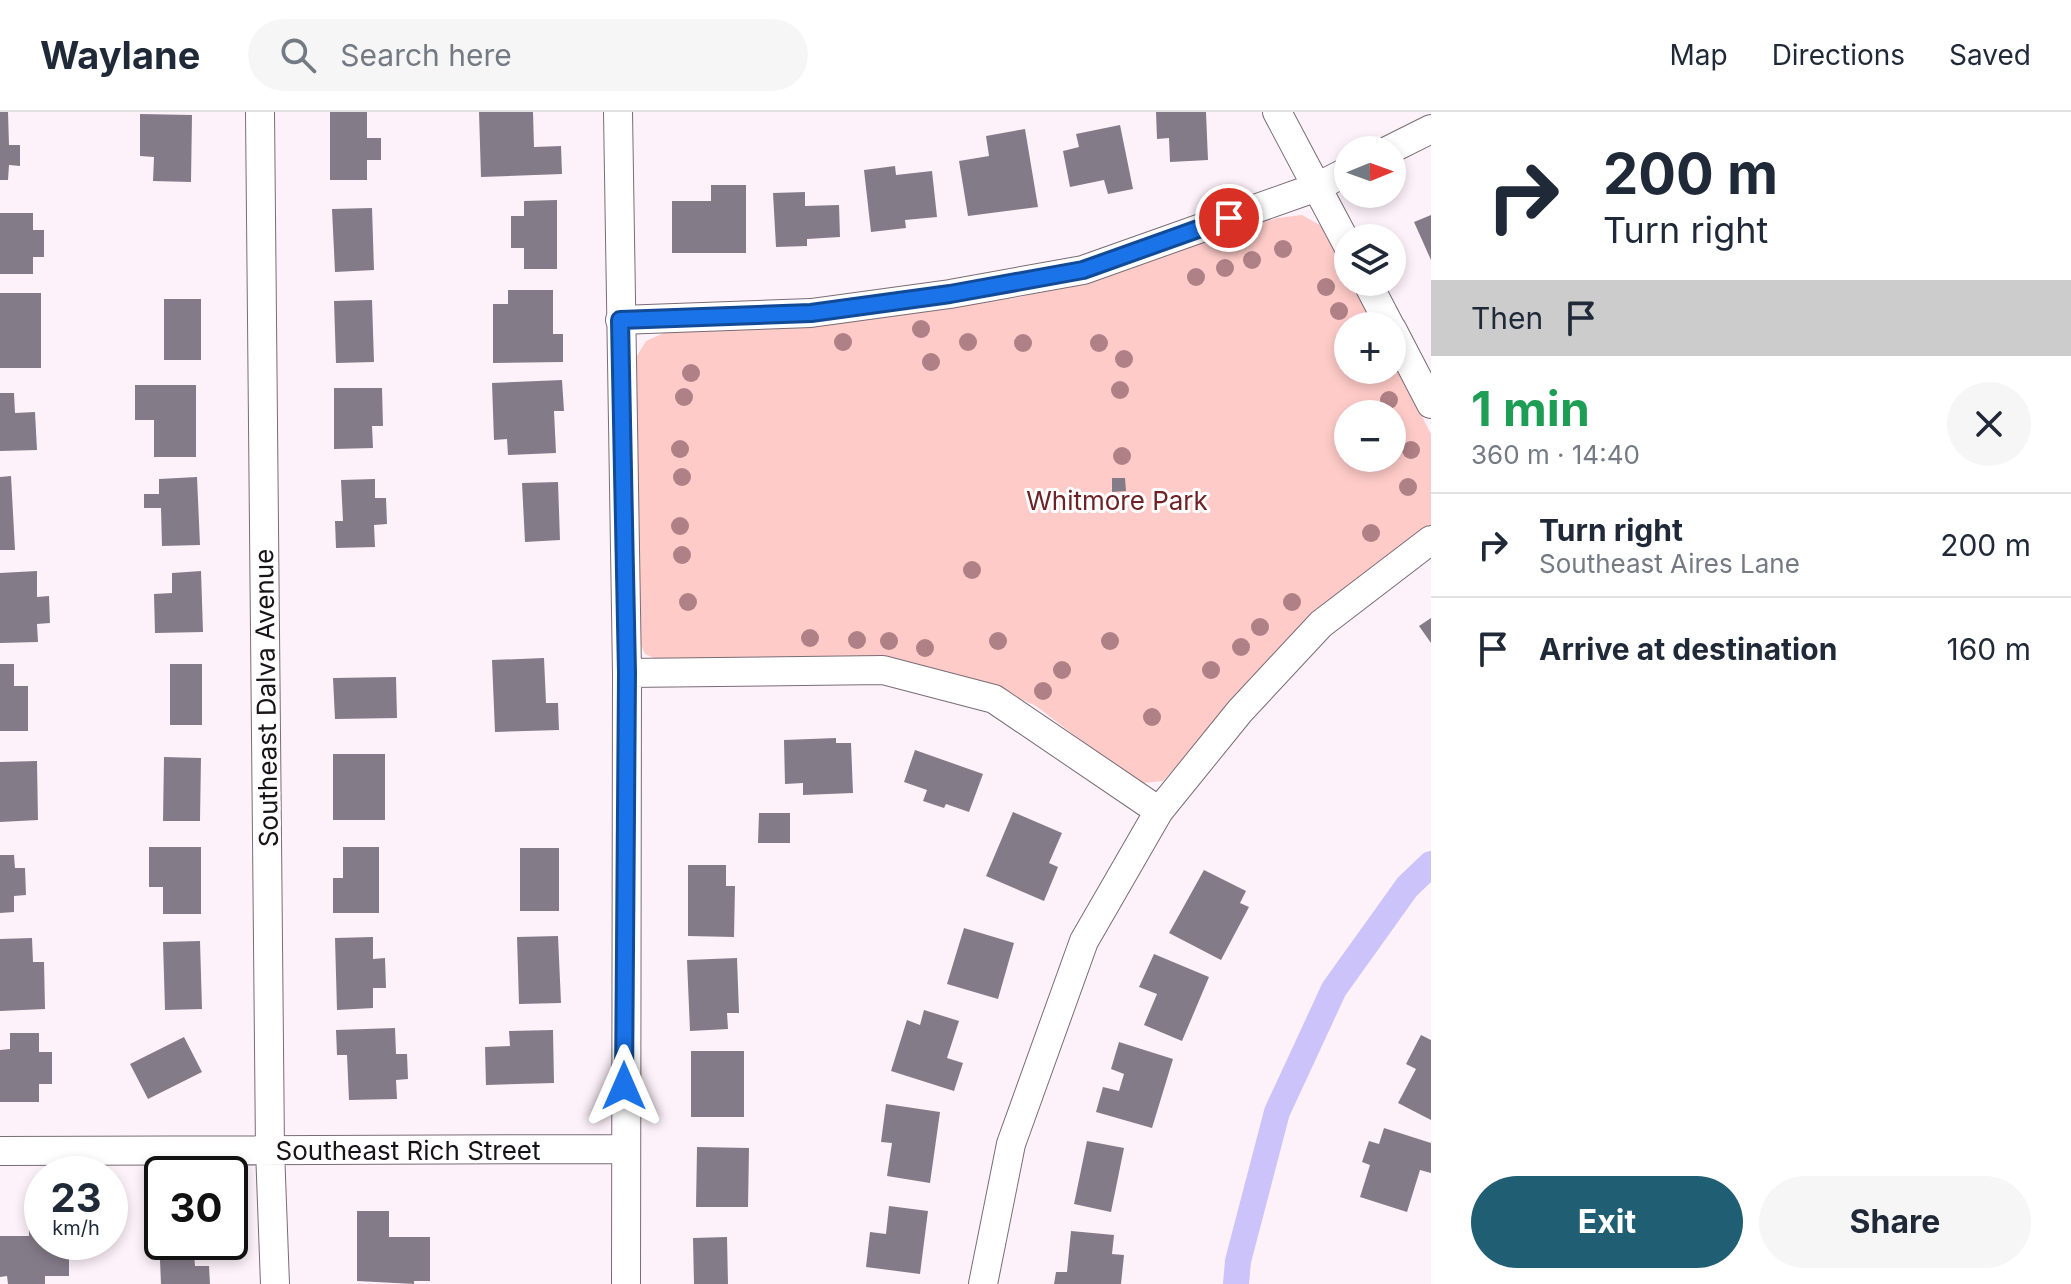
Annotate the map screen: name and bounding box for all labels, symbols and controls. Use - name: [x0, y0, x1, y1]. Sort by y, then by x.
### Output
- search box: [248, 19, 808, 91]
- text: Waylane: [40, 32, 200, 78]
- icon: search: [276, 33, 320, 77]
- text: Search here: [340, 37, 512, 73]
- text: Map: [1669, 38, 1728, 72]
- text: Directions: [1772, 38, 1905, 72]
- text: Saved: [1949, 38, 2031, 72]
- north arrow: [1334, 136, 1406, 208]
- map controls: [1334, 136, 1406, 472]
- text: 200 m: [1603, 140, 1778, 208]
- icon: right: [1471, 144, 1575, 248]
- pin: [1195, 184, 1263, 252]
- icon: arrive: [1207, 196, 1251, 240]
- text: Turn right: [1603, 208, 1768, 252]
- button: layers: [1334, 224, 1406, 296]
- icon: arrive: [1559, 296, 1603, 340]
- text: Then: [1471, 300, 1543, 336]
- button: +: [1334, 312, 1406, 384]
- text: 1 min: [1471, 379, 1590, 438]
- button: close: [1947, 382, 2031, 466]
- button: −: [1334, 400, 1406, 472]
- text: 360 m · 14:40: [1471, 439, 1640, 470]
- park label: Whitmore Park: [1026, 485, 1208, 516]
- text: Turn right: [1539, 512, 1683, 548]
- icon: right: [1471, 523, 1515, 567]
- text: 200 m: [1940, 527, 2031, 563]
- street label: Southeast Dalva Avenue: [248, 548, 284, 848]
- text: Southeast Aires Lane: [1539, 548, 1800, 579]
- icon: arrive: [1471, 627, 1515, 671]
- text: Arrive at destination: [1539, 631, 1837, 667]
- text: 160 m: [1947, 631, 2031, 667]
- position arrow: [582, 1044, 666, 1128]
- street label: Southeast Rich Street: [275, 1135, 541, 1166]
- speed limit sign: 30: [144, 1156, 248, 1260]
- text: 23: [50, 1173, 102, 1222]
- button: Exit: [1471, 1176, 1743, 1268]
- button: Share: [1759, 1176, 2031, 1268]
- text: km/h: [52, 1216, 100, 1240]

